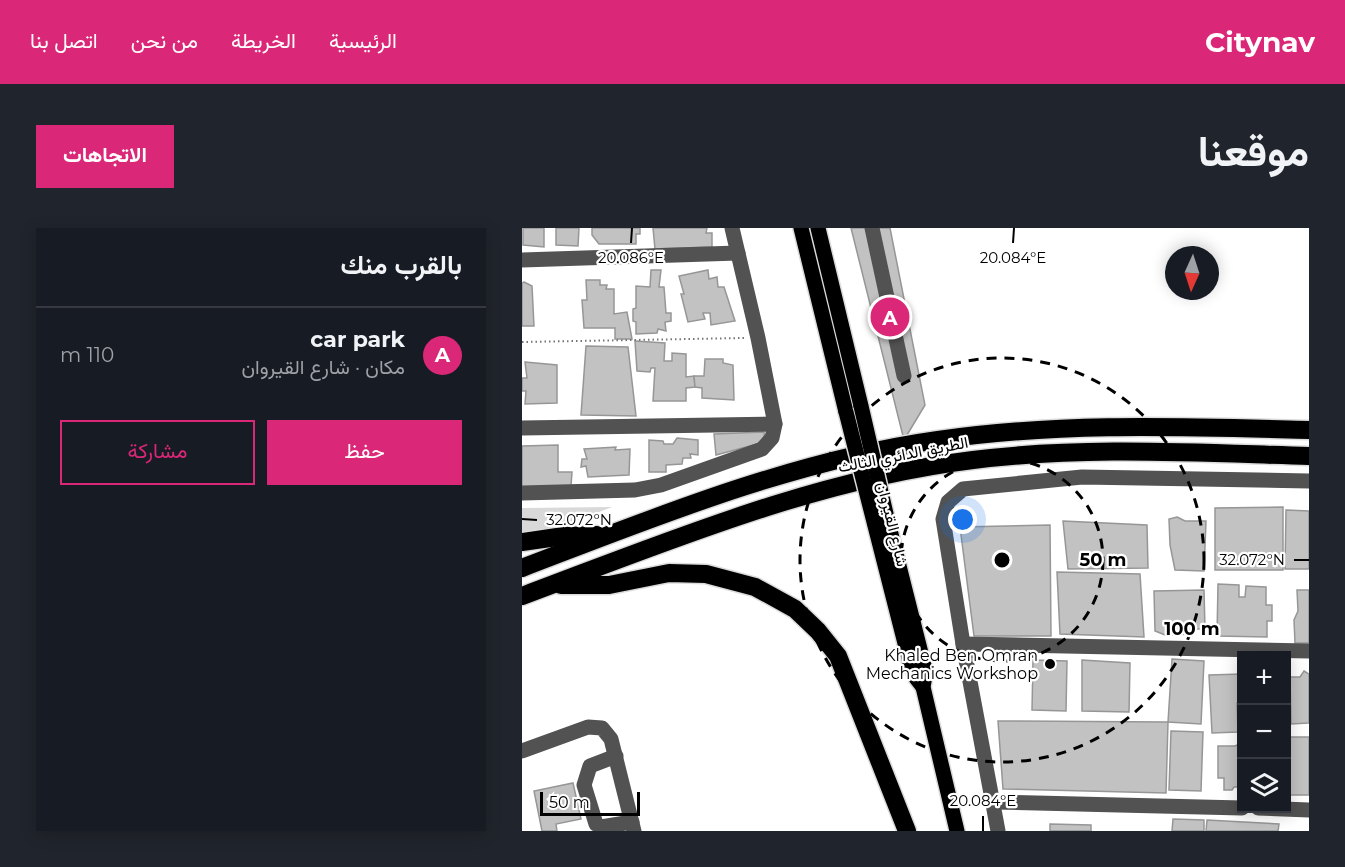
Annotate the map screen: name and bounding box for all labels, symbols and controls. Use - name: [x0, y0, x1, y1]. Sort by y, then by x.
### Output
- text: Citynav: [1205, 25, 1315, 59]
- text: اتصل بنا: [30, 28, 98, 53]
- text: من نحن: [131, 28, 198, 53]
- text: الخريطة: [231, 28, 296, 53]
- text: الرئيسية: [329, 28, 397, 53]
- button: الاتجاهات: [36, 125, 174, 188]
- text: موقعنا: [1198, 125, 1309, 177]
- north arrow: [1165, 246, 1219, 300]
- text: 20.086°E: [598, 248, 664, 267]
- text: 20.084°E: [980, 248, 1046, 267]
- text: بالقرب منك: [340, 249, 462, 281]
- pin: A: [870, 294, 910, 340]
- text: car park: [310, 326, 405, 353]
- text: 110 m: [60, 343, 114, 367]
- text: A: [435, 343, 450, 367]
- text: مكان · شارع القيروان: [242, 355, 405, 379]
- button: مشاركة: [60, 420, 255, 485]
- button: حفظ: [267, 420, 462, 485]
- street label: الطريق الدائري الثالث: [836, 433, 970, 480]
- street label: شارع القيروان: [871, 480, 912, 569]
- your location: [948, 505, 977, 534]
- text: 32.072°N: [546, 510, 612, 529]
- text: 50 m: [1080, 549, 1126, 571]
- centre of rings: [992, 550, 1012, 570]
- text: 32.072°N: [1219, 550, 1285, 569]
- text: 100 m: [1164, 618, 1220, 640]
- place label: Khaled Ben Omran Mechanics Workshop: [866, 646, 1038, 683]
- map controls: [1237, 651, 1291, 813]
- button: +: [1237, 651, 1291, 705]
- marker: Khaled Ben Omran Mechanics Workshop: [1043, 657, 1057, 671]
- button: −: [1237, 705, 1291, 759]
- button: layers: [1237, 759, 1291, 813]
- scale bar: [540, 789, 640, 816]
- text: 20.084°E: [950, 791, 1016, 810]
- text: 50 m: [549, 793, 590, 812]

